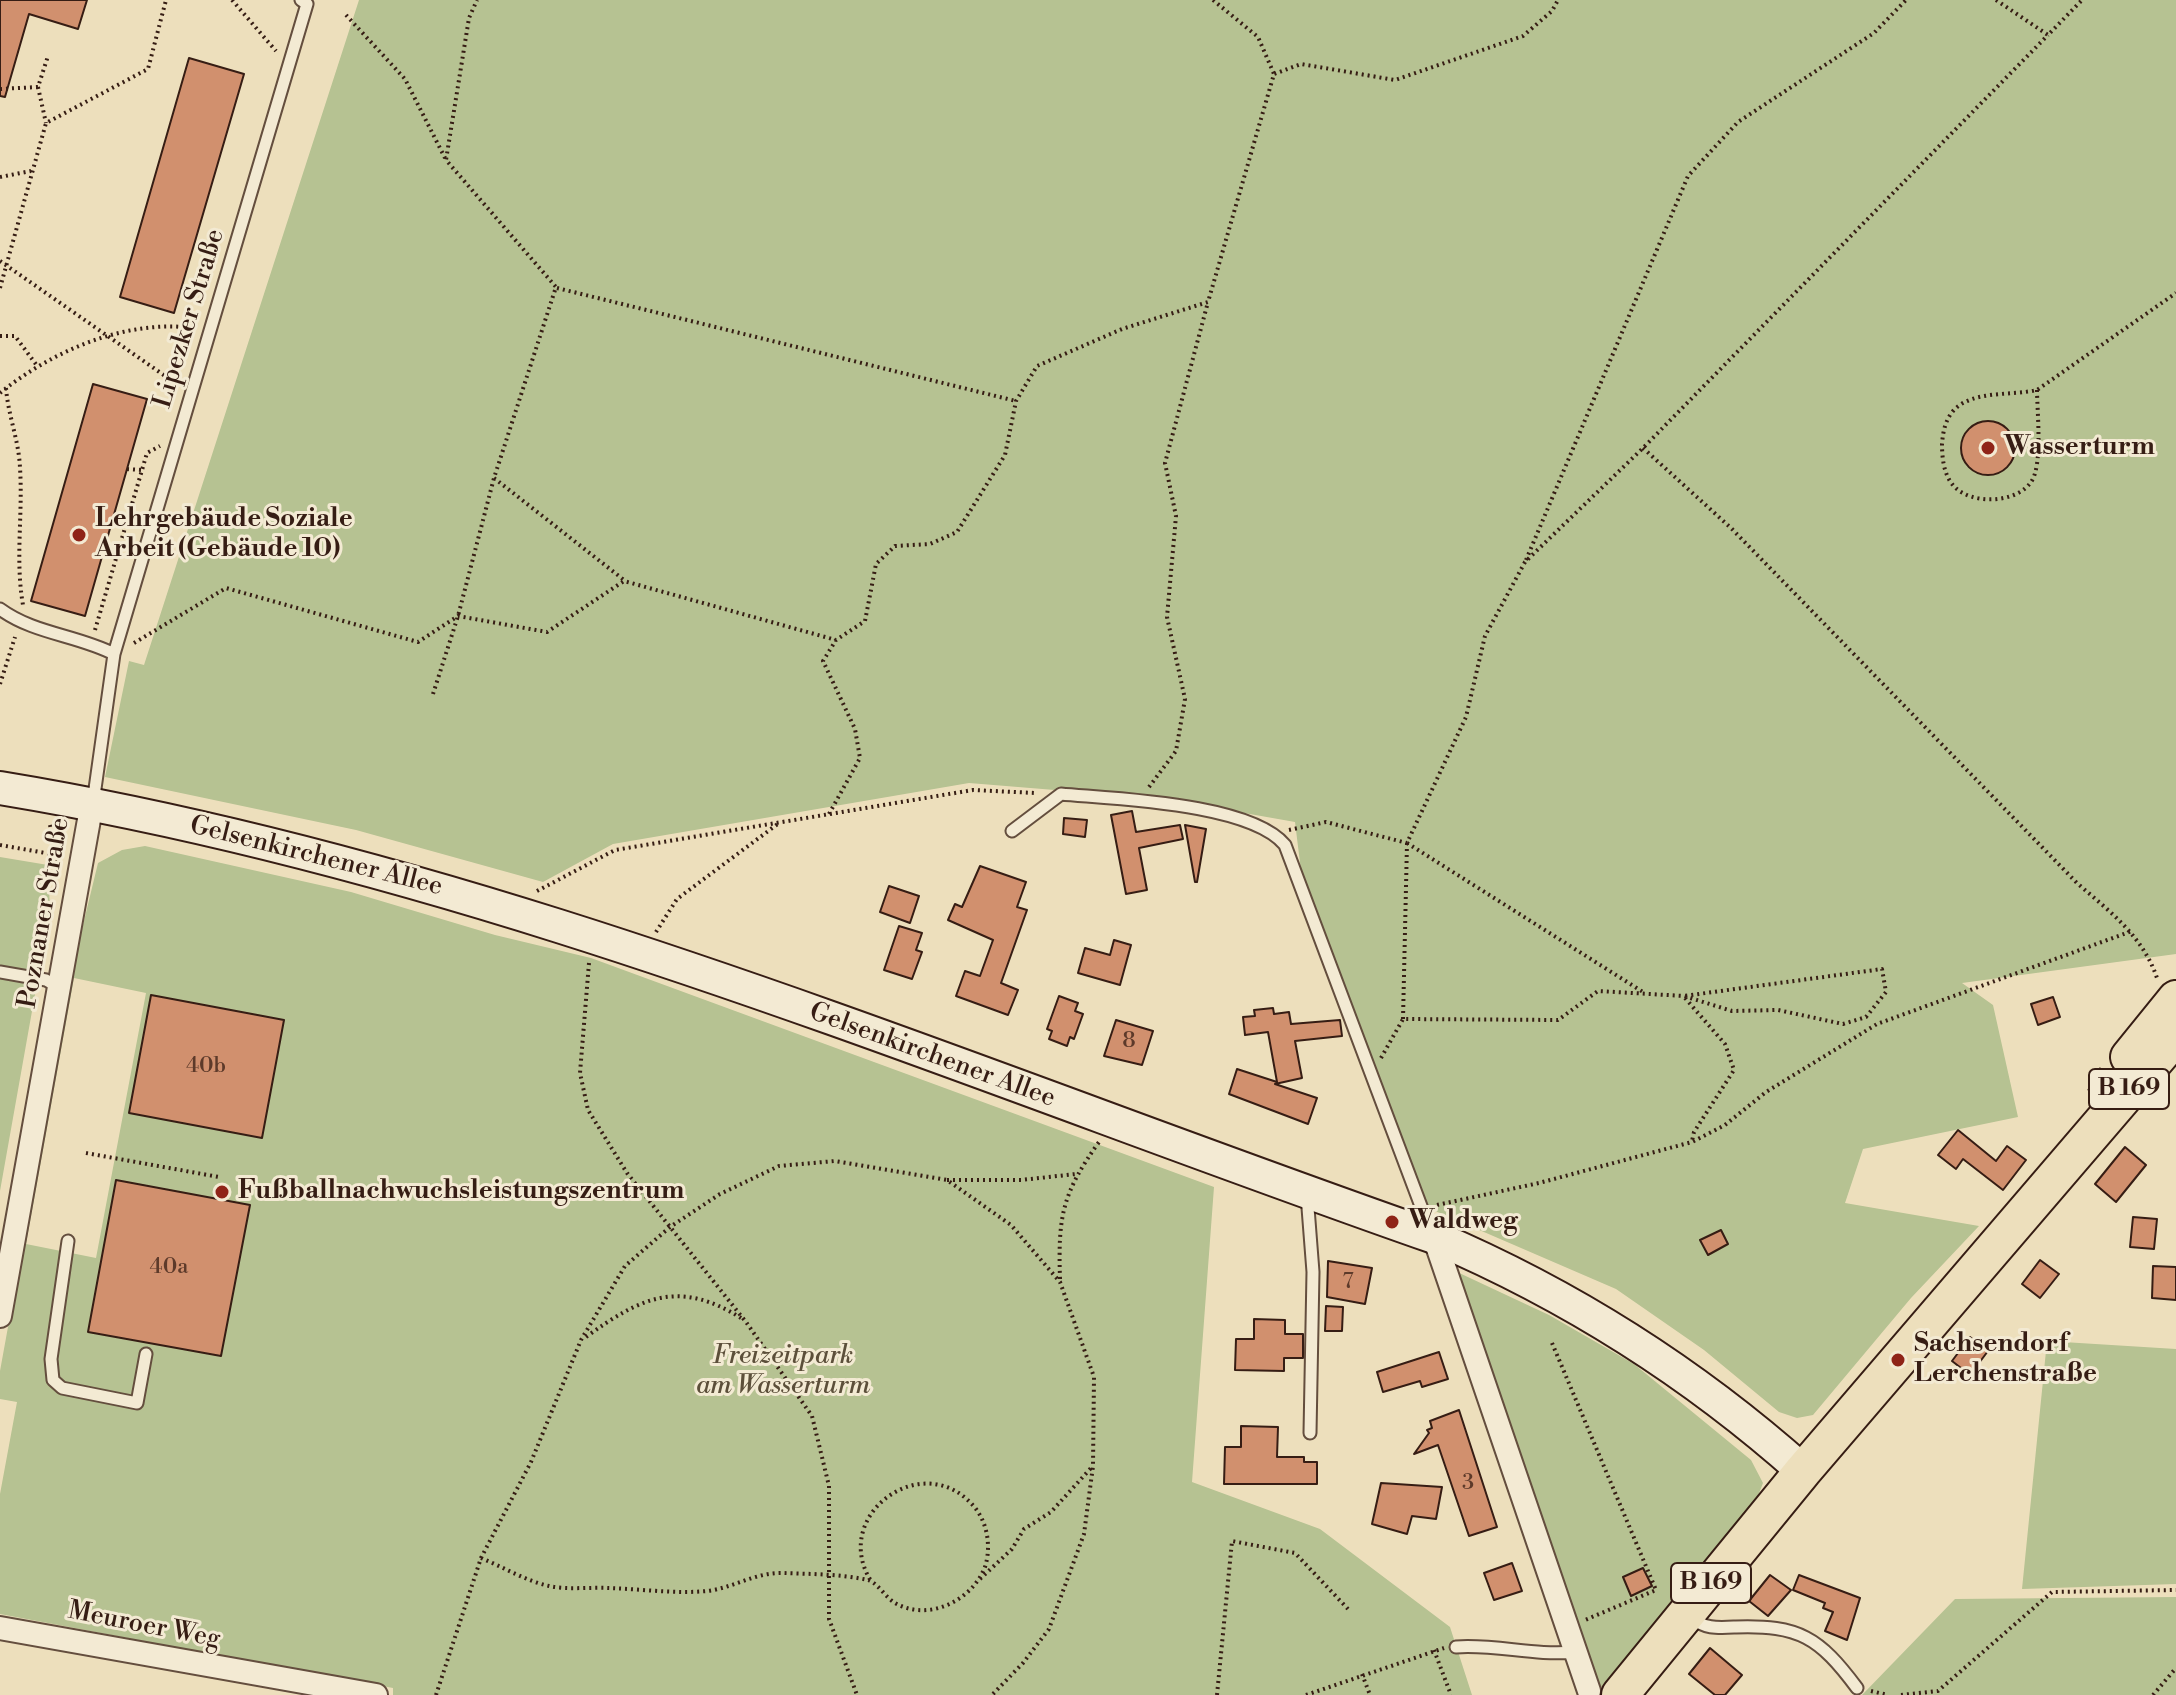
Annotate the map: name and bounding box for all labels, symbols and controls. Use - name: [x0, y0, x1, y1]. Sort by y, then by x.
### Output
- street label: Lipezker Straße: [148, 226, 232, 412]
- place label: Wasserturm: [2004, 432, 2155, 464]
- marker: Wasserturm: [1979, 439, 1997, 457]
- place label: Lehrgebäude Soziale Arbeit (Gebäude 10): [95, 504, 353, 566]
- marker: Lehrgebäude Soziale Arbeit (Gebäude 10): [70, 526, 88, 544]
- street label: Gelsenkirchener Allee: [186, 810, 446, 904]
- street label: Poznaner Straße: [13, 815, 77, 1011]
- street label: Gelsenkirchener Allee: [805, 997, 1059, 1115]
- house number: 8: [1122, 1029, 1136, 1055]
- house number: 40b: [186, 1054, 226, 1080]
- road number: B 169: [2089, 1069, 2169, 1109]
- place label: Fußballnachwuchsleistungszentrum: [238, 1176, 684, 1208]
- marker: Fußballnachwuchsleistungszentrum: [213, 1183, 231, 1201]
- place label: Waldweg: [1408, 1206, 1518, 1238]
- marker: Waldweg: [1383, 1213, 1401, 1231]
- house number: 40a: [150, 1255, 188, 1281]
- house number: 7: [1342, 1270, 1354, 1296]
- place label: Sachsendorf Lerchenstraße: [1914, 1329, 2097, 1390]
- park label: Freizeitpark am Wasserturm: [696, 1341, 870, 1402]
- marker: Sachsendorf Lerchenstraße: [1889, 1351, 1907, 1369]
- house number: 3: [1462, 1471, 1474, 1497]
- road number: B 169: [1671, 1563, 1751, 1603]
- street label: Meuroer Weg: [65, 1596, 223, 1656]

